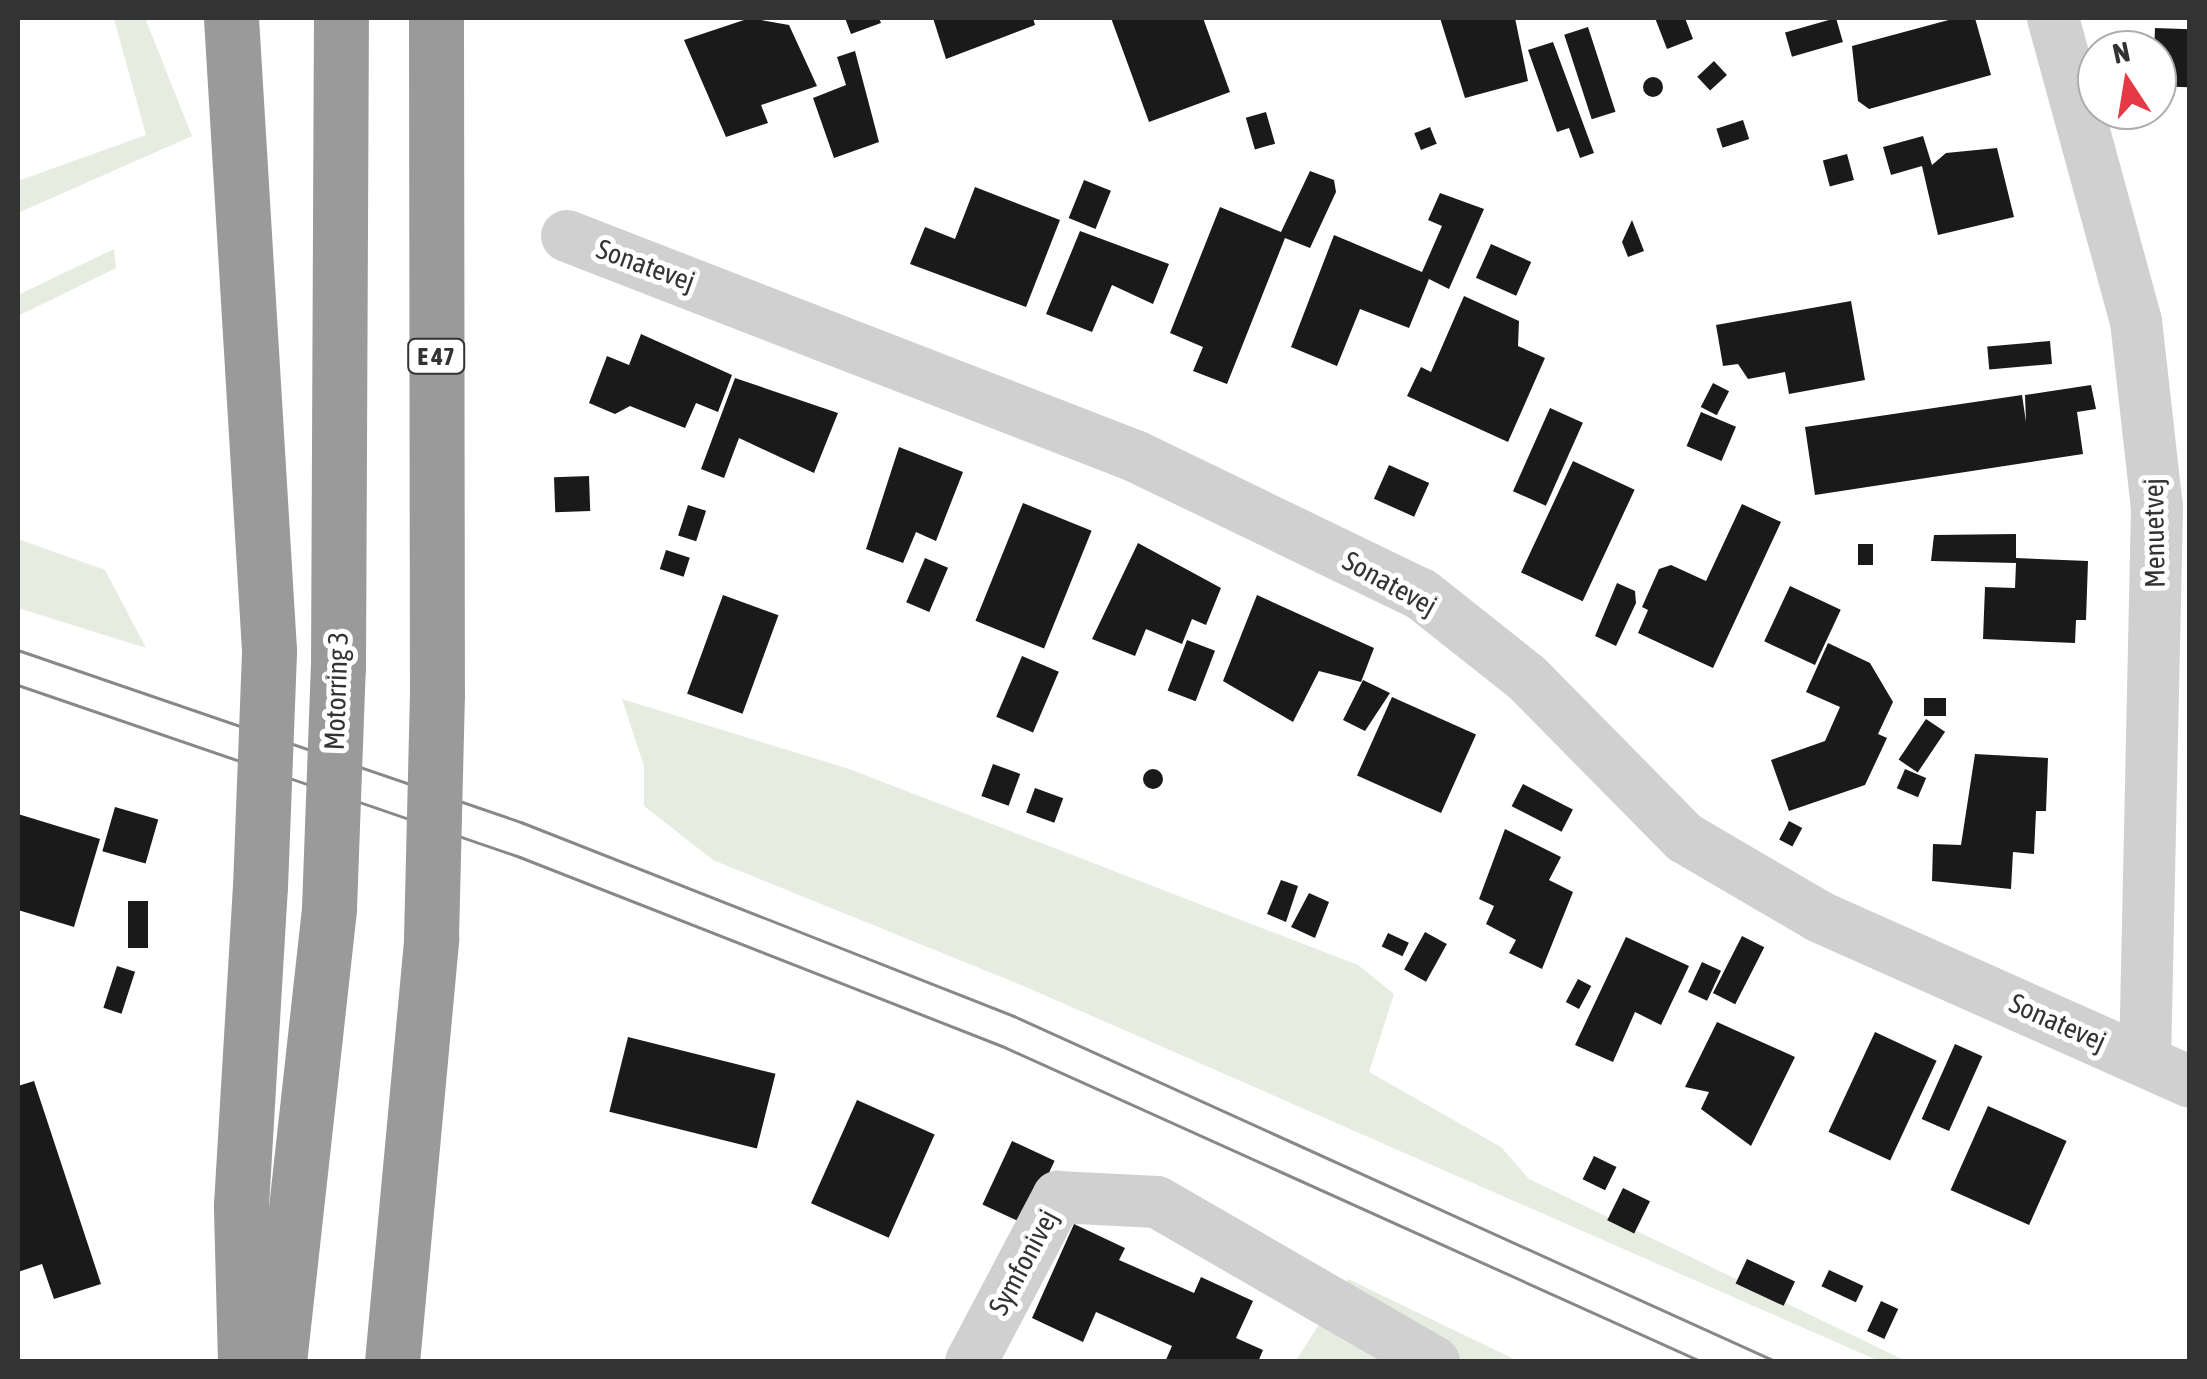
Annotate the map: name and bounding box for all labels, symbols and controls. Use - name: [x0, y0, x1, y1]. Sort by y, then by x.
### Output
- north arrow: [2077, 30, 2177, 130]
- text: N: [2110, 35, 2133, 70]
- street label: Sonatevej: [592, 232, 700, 298]
- road number: E 47: [406, 336, 466, 376]
- street label: Menuetvej: [2136, 478, 2172, 588]
- street label: Sonatevej: [1337, 544, 1443, 622]
- street label: Motorring 3: [317, 631, 355, 751]
- street label: Sonatevej: [2005, 986, 2111, 1058]
- street label: Symfonivej: [981, 1204, 1065, 1320]

